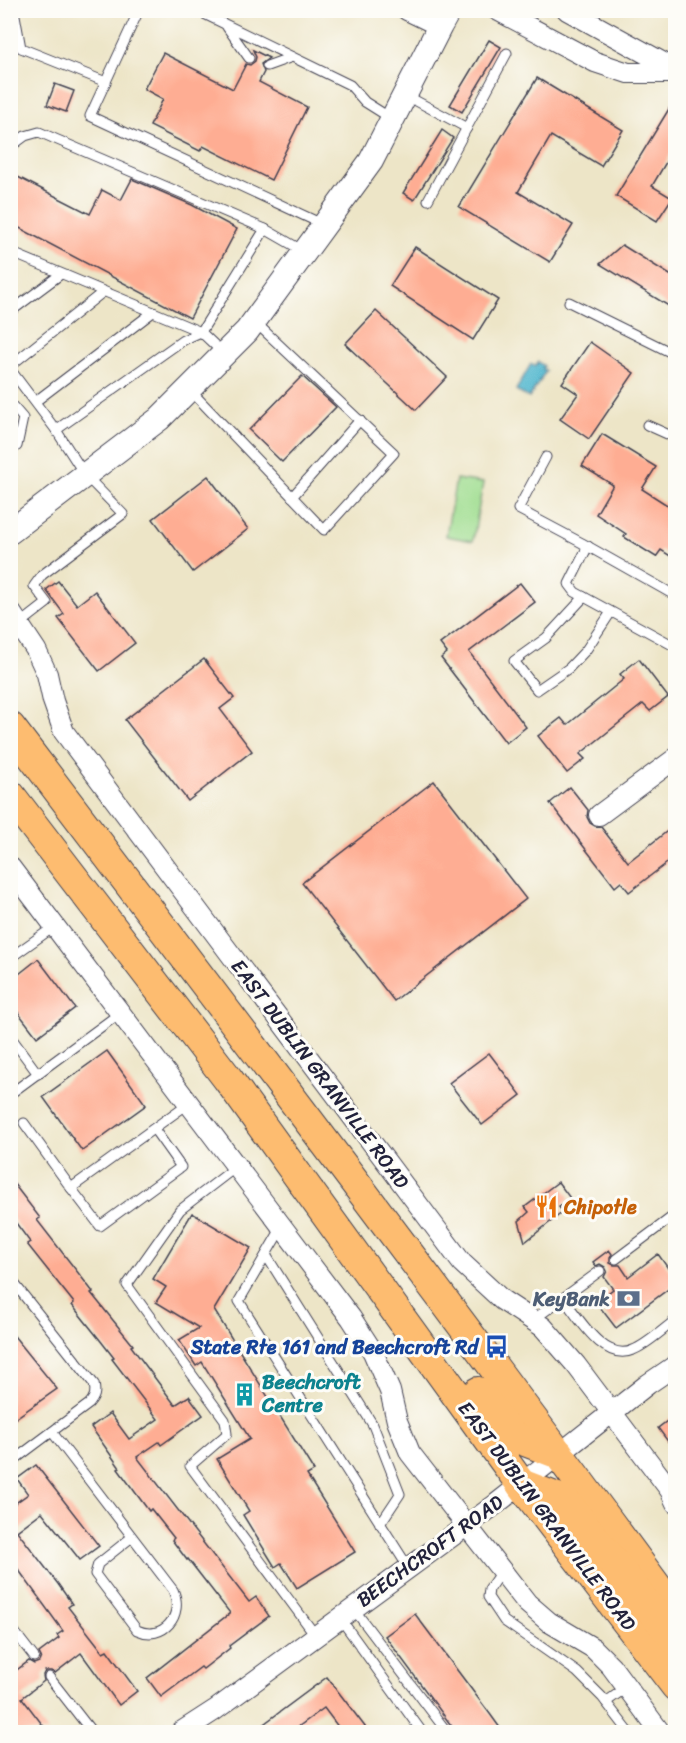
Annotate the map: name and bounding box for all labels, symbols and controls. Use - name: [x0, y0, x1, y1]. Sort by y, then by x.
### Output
- street label: EAST DUBLIN GRANVILLE ROAD: [222, 951, 418, 1197]
- place label: Chipotle: [563, 1190, 637, 1225]
- restaurant icon: Chipotle: [533, 1194, 559, 1220]
- place label: KeyBank: [532, 1282, 610, 1317]
- bank icon: KeyBank: [615, 1286, 641, 1312]
- place label: State Rte 161 and Beechcroft Rd: [190, 1330, 480, 1365]
- bus stop icon: State Rte 161 and Beechcroft Rd: [483, 1334, 509, 1360]
- place label: Beechcroft Centre: [261, 1365, 362, 1423]
- building icon: Beechcroft Centre: [231, 1381, 257, 1407]
- street label: EAST DUBLIN GRANVILLE ROAD: [449, 1393, 645, 1639]
- street label: BEECHCROFT ROAD: [349, 1485, 511, 1617]

